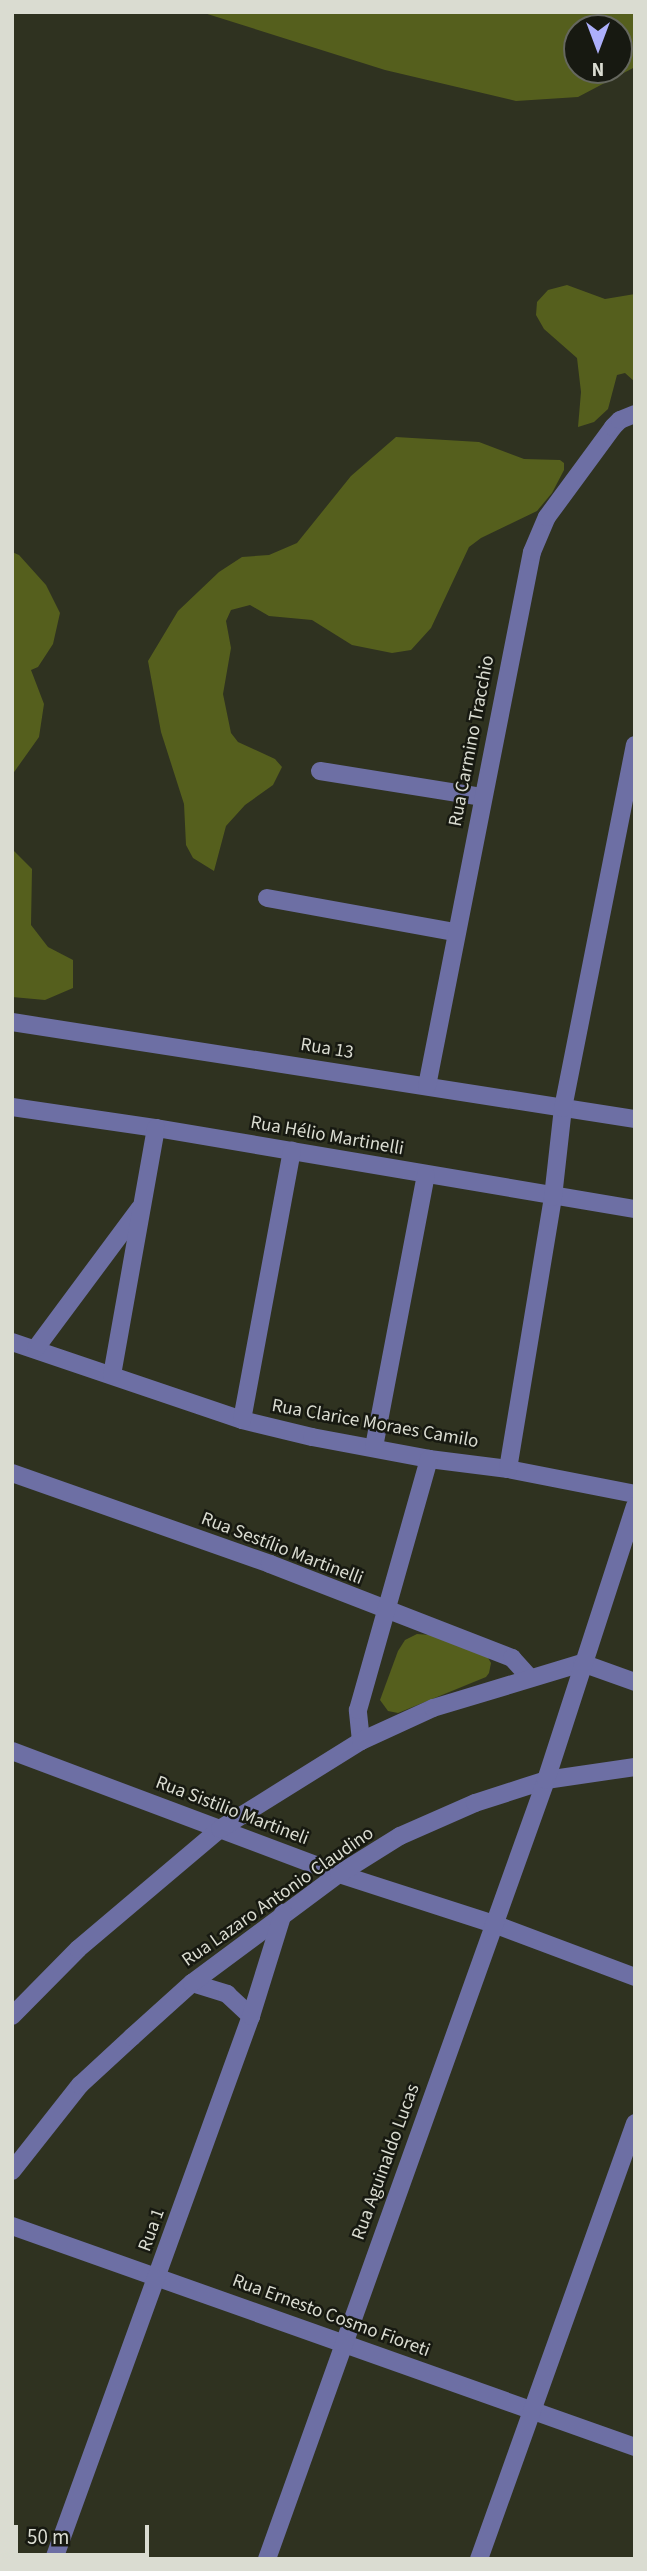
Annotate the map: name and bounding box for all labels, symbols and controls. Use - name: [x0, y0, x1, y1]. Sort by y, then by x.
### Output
- north arrow: [563, 14, 633, 84]
- text: N: [592, 55, 604, 82]
- street label: Rua Carmino Tracchio: [444, 654, 500, 828]
- street label: Rua 13: [299, 1034, 355, 1064]
- street label: Rua Hélio Martinelli: [249, 1111, 405, 1161]
- street label: Rua Clarice Moraes Camilo: [270, 1395, 480, 1453]
- street label: Rua Sestílio Martinelli: [198, 1508, 366, 1590]
- street label: Rua Sistilio Martineli: [152, 1771, 312, 1851]
- street label: Rua Lazaro Antonio Claudino: [178, 1822, 378, 1972]
- street label: Rua Aguinaldo Lucas: [347, 2081, 425, 2243]
- street label: Rua 1: [134, 2205, 170, 2255]
- street label: Rua Ernesto Cosmo Fioreti: [229, 2270, 433, 2362]
- scale bar: [18, 2512, 152, 2556]
- text: 50 m: [27, 2522, 69, 2552]

